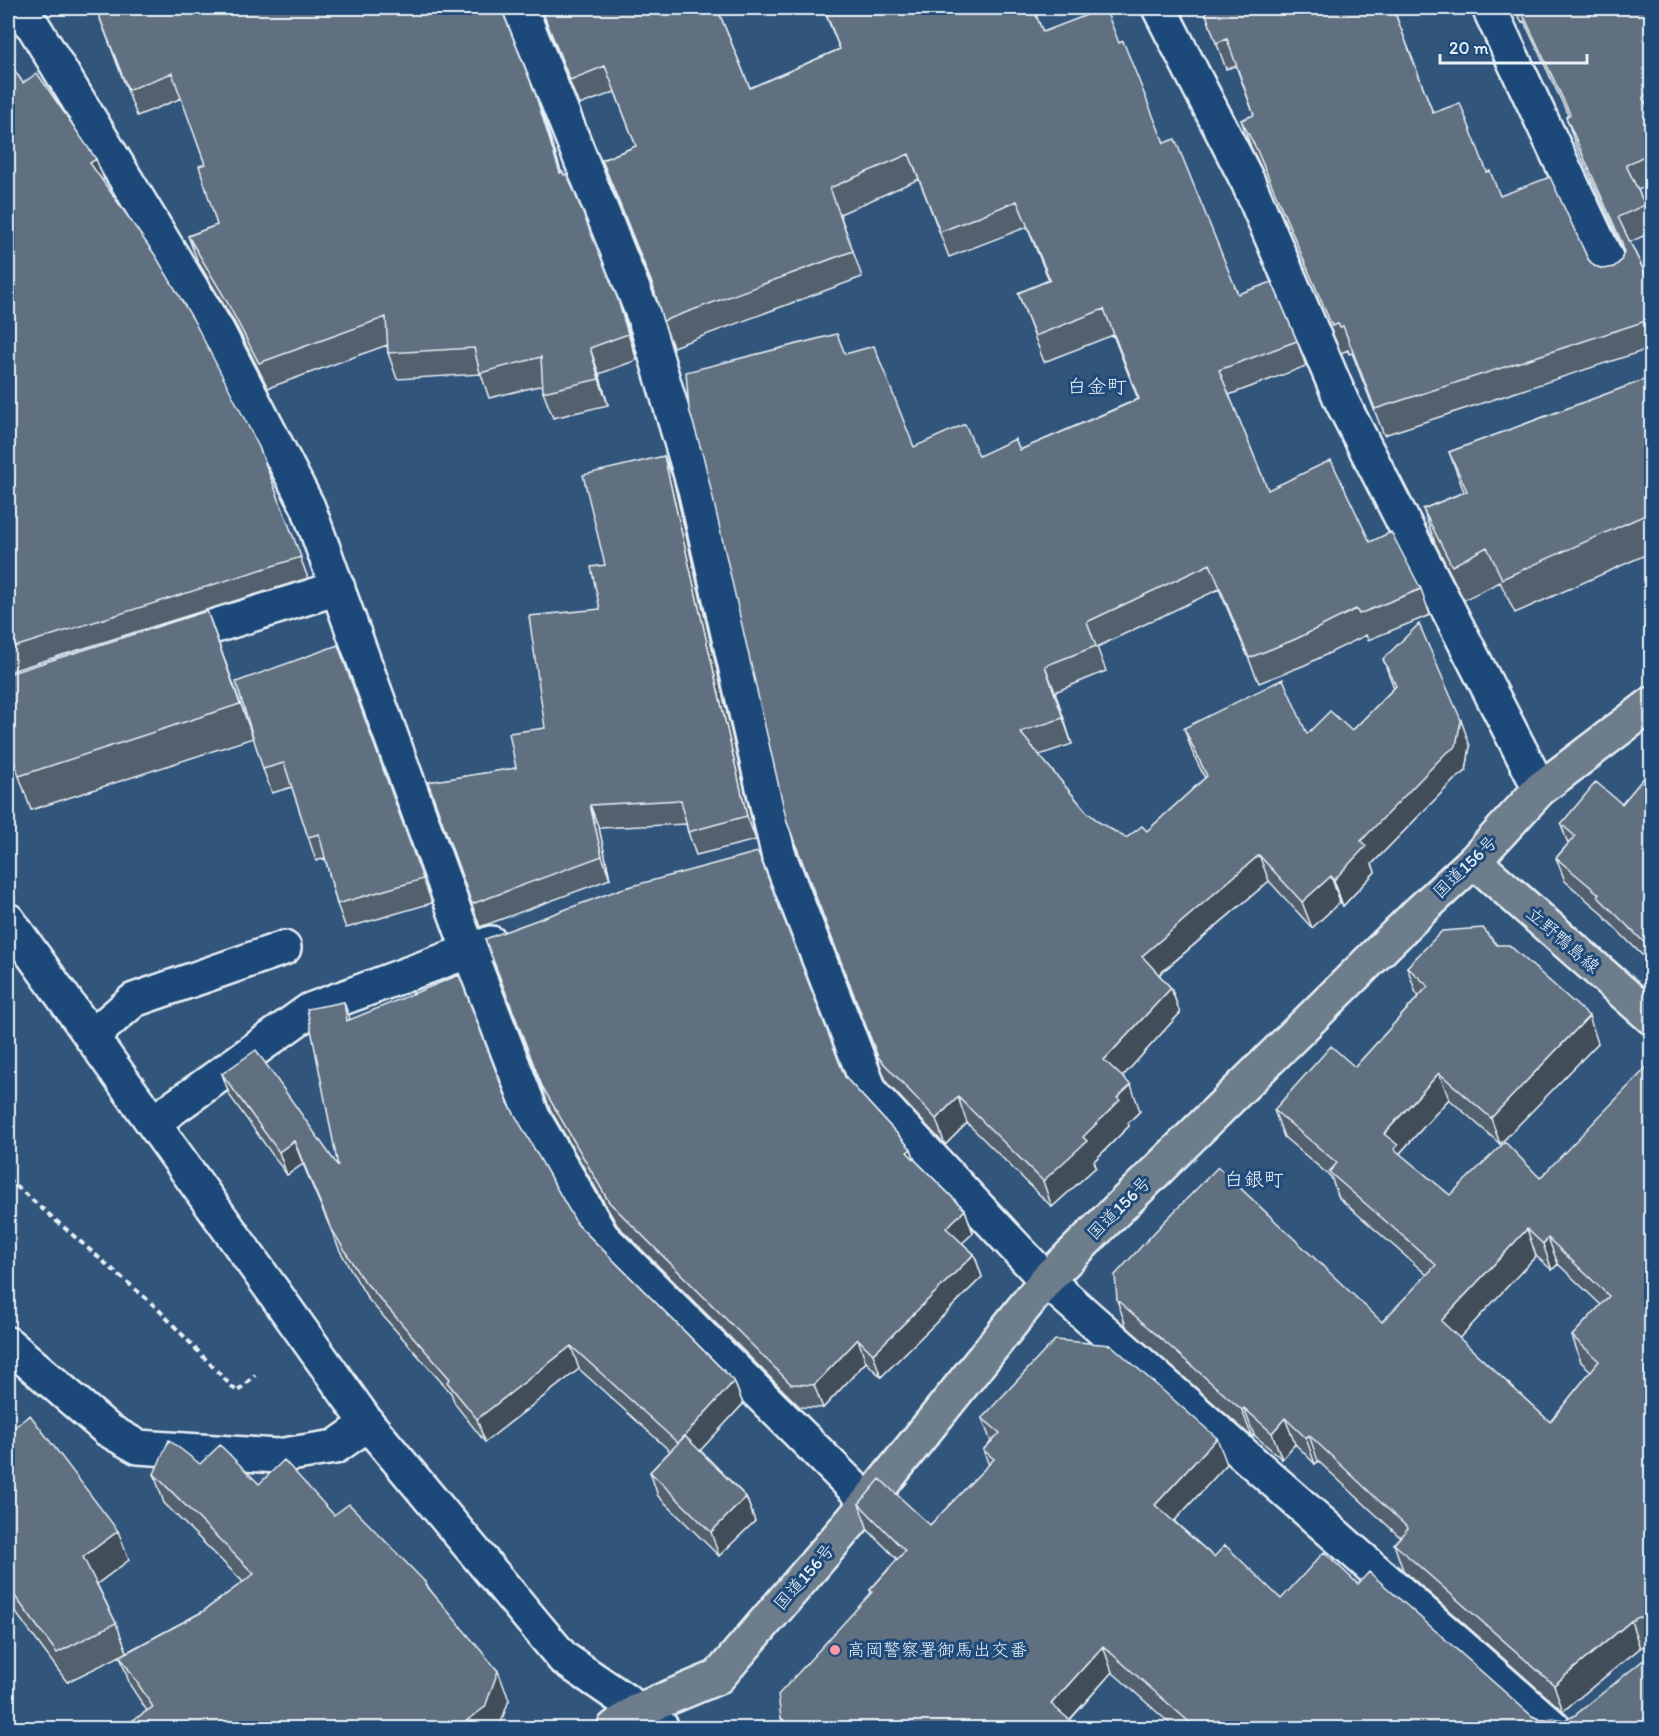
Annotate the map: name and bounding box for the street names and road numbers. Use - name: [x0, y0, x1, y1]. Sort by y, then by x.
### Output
- street label: 国道156号: [1428, 831, 1502, 903]
- street label: 立野鴨島線: [1522, 902, 1604, 978]
- street label: 国道156号: [1082, 1171, 1156, 1245]
- street label: 国道156号: [769, 1539, 839, 1615]

